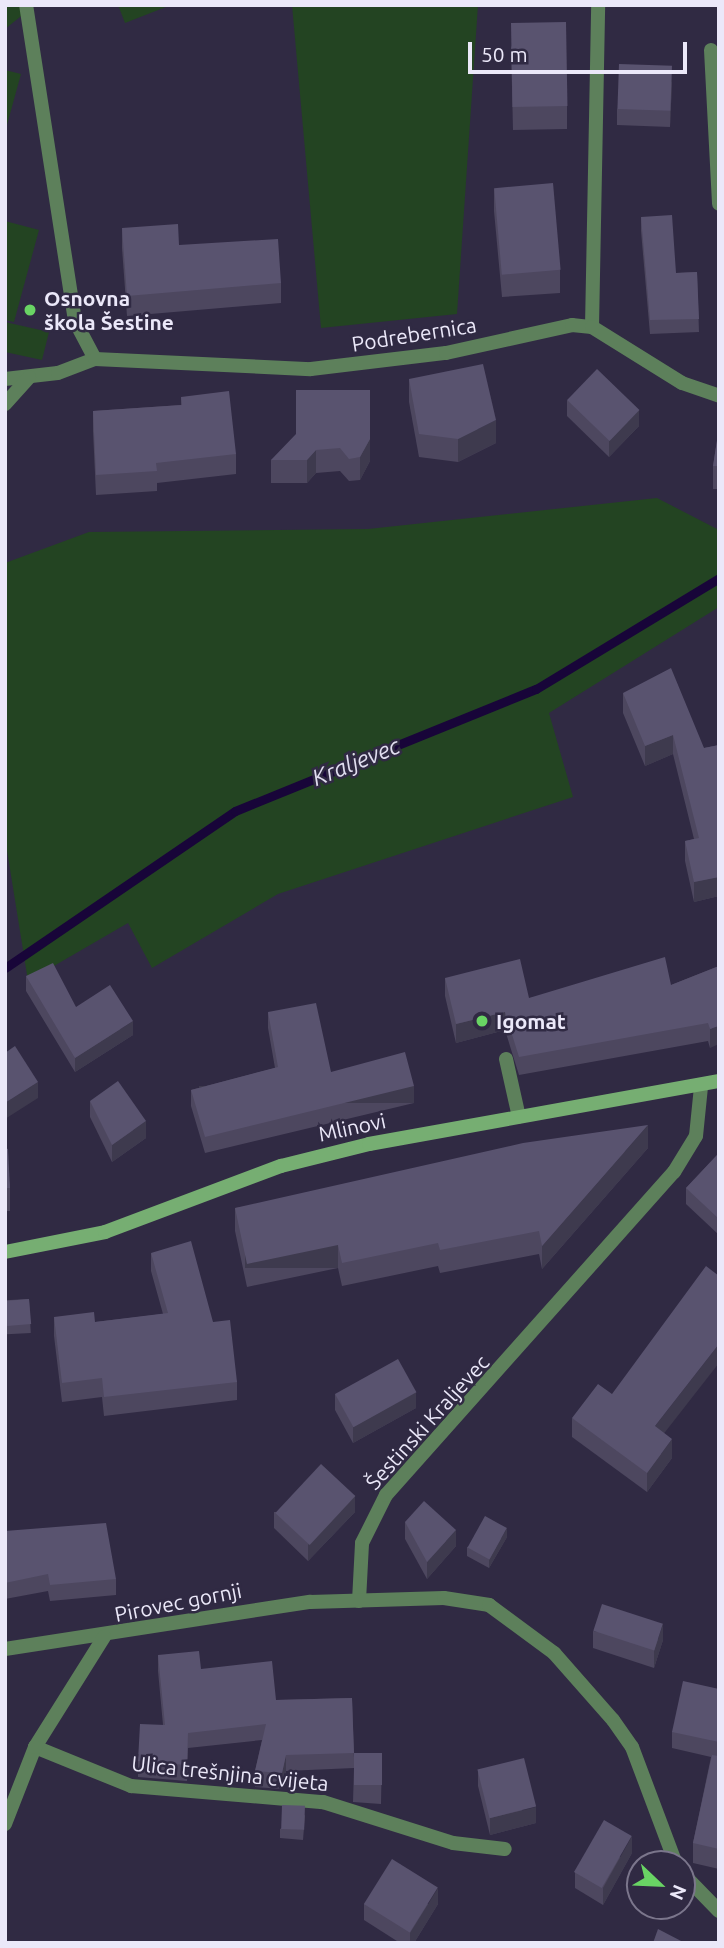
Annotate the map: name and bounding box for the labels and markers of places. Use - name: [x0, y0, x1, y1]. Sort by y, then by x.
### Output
- place label: Osnovna škola Šestine: [44, 285, 174, 335]
- marker: Osnovna škola Šestine: [22, 302, 38, 318]
- place label: Igomat: [496, 1008, 566, 1034]
- marker: Igomat: [474, 1013, 490, 1029]

